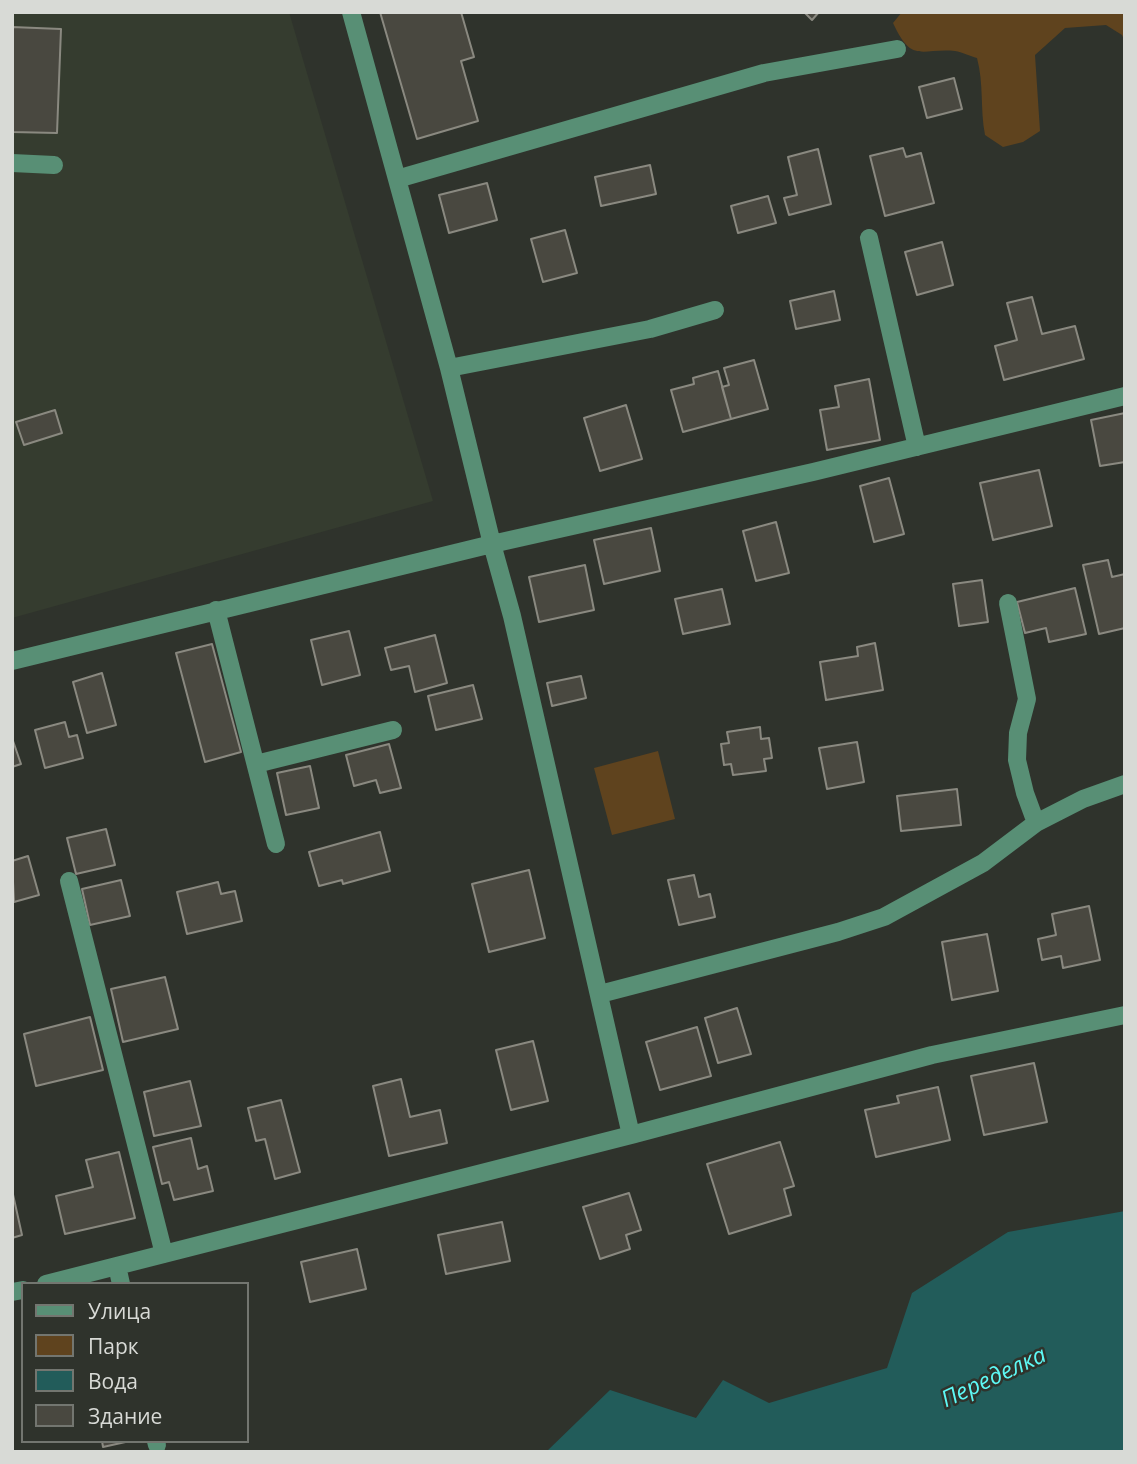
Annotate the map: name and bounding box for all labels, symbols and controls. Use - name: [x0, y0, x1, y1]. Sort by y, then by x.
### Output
- legend: [21, 1282, 248, 1443]
- text: Улица: [88, 1297, 151, 1325]
- text: Парк: [88, 1332, 139, 1360]
- water label: Переделка: [937, 1342, 1051, 1414]
- text: Вода: [88, 1367, 138, 1395]
- text: Здание: [88, 1402, 162, 1430]

